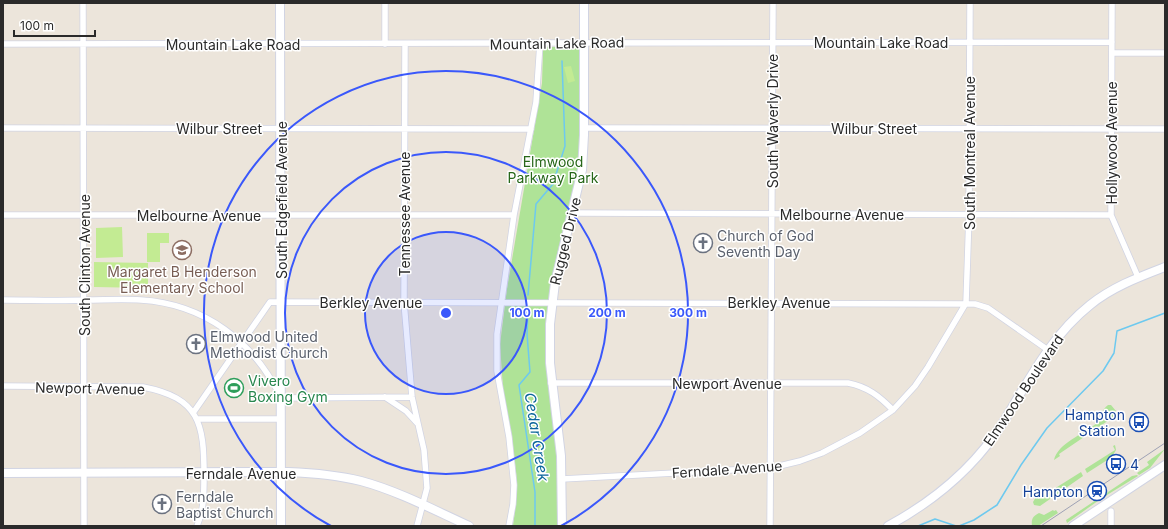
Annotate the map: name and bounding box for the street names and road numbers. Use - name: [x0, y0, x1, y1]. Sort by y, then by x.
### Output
- street label: Mountain Lake Road: [490, 33, 624, 53]
- street label: Mountain Lake Road: [814, 34, 948, 51]
- street label: Mountain Lake Road: [166, 36, 300, 53]
- street label: South Waverly Drive: [764, 54, 781, 188]
- street label: South Montreal Avenue: [961, 76, 978, 230]
- street label: Hollywood Avenue: [1103, 81, 1120, 205]
- street label: Wilbur Street: [176, 120, 262, 137]
- street label: Wilbur Street: [831, 120, 917, 137]
- street label: South Edgefield Avenue: [273, 121, 290, 279]
- street label: Tennessee Avenue: [396, 151, 413, 277]
- street label: South Clinton Avenue: [76, 194, 93, 336]
- street label: Rugged Drive: [546, 195, 584, 287]
- street label: Melbourne Avenue: [780, 206, 904, 223]
- street label: Melbourne Avenue: [137, 207, 261, 224]
- street label: Berkley Avenue: [320, 294, 422, 311]
- street label: Berkley Avenue: [728, 294, 830, 311]
- street label: Elmwood Boulevard: [979, 331, 1067, 449]
- street label: Newport Avenue: [672, 375, 782, 392]
- street label: Newport Avenue: [35, 379, 145, 397]
- street label: Ferndale Avenue: [671, 457, 783, 481]
- street label: Ferndale Avenue: [186, 465, 296, 482]

